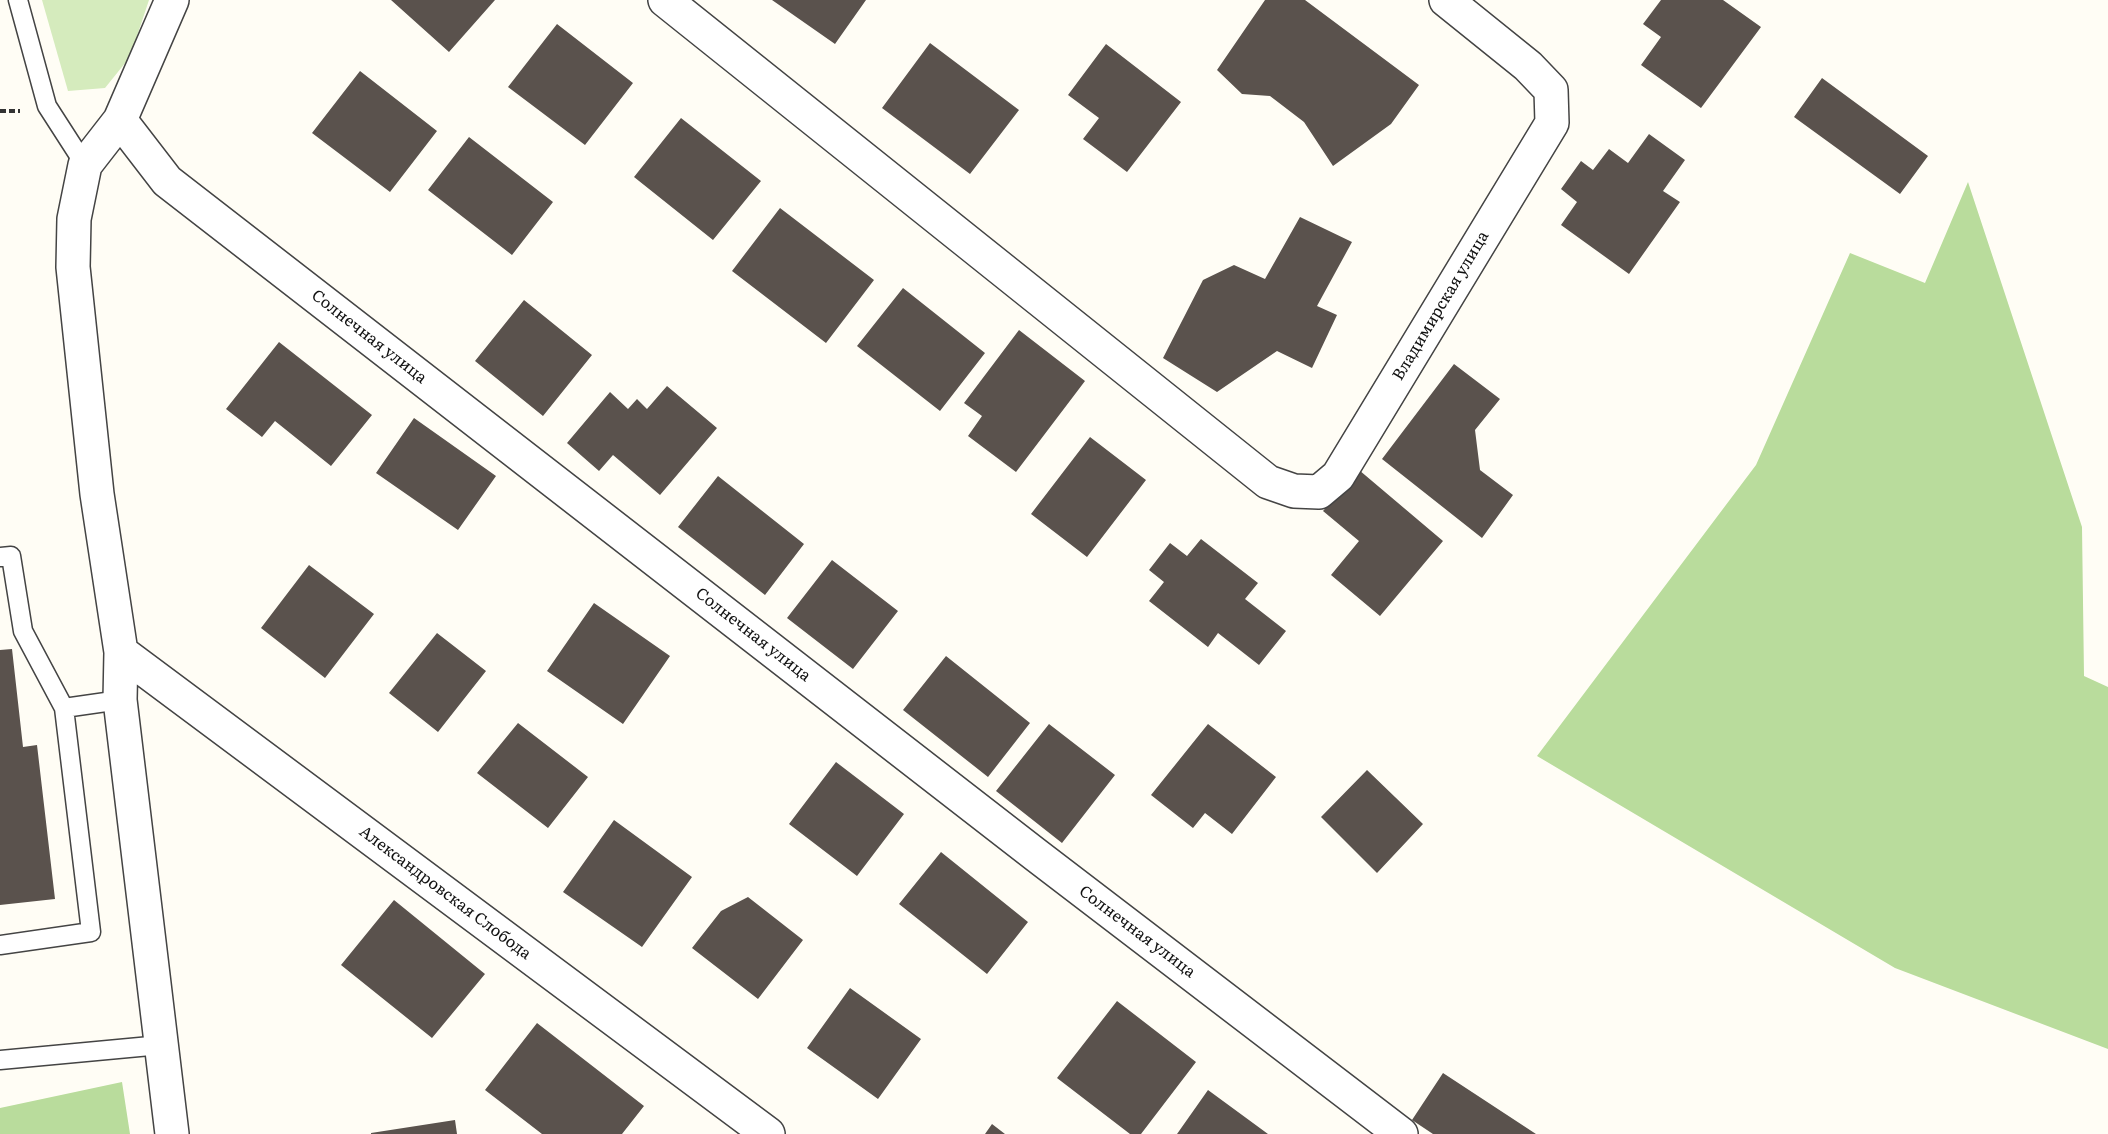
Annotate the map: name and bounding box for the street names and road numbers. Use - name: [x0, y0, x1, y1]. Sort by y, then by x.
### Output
- street label: Владимирская улица: [1389, 228, 1493, 384]
- street label: Солнечная улица: [308, 286, 430, 388]
- street label: Солнечная улица: [692, 584, 814, 686]
- street label: Александровская Слобода: [355, 822, 535, 964]
- street label: Солнечная улица: [1075, 882, 1199, 982]

